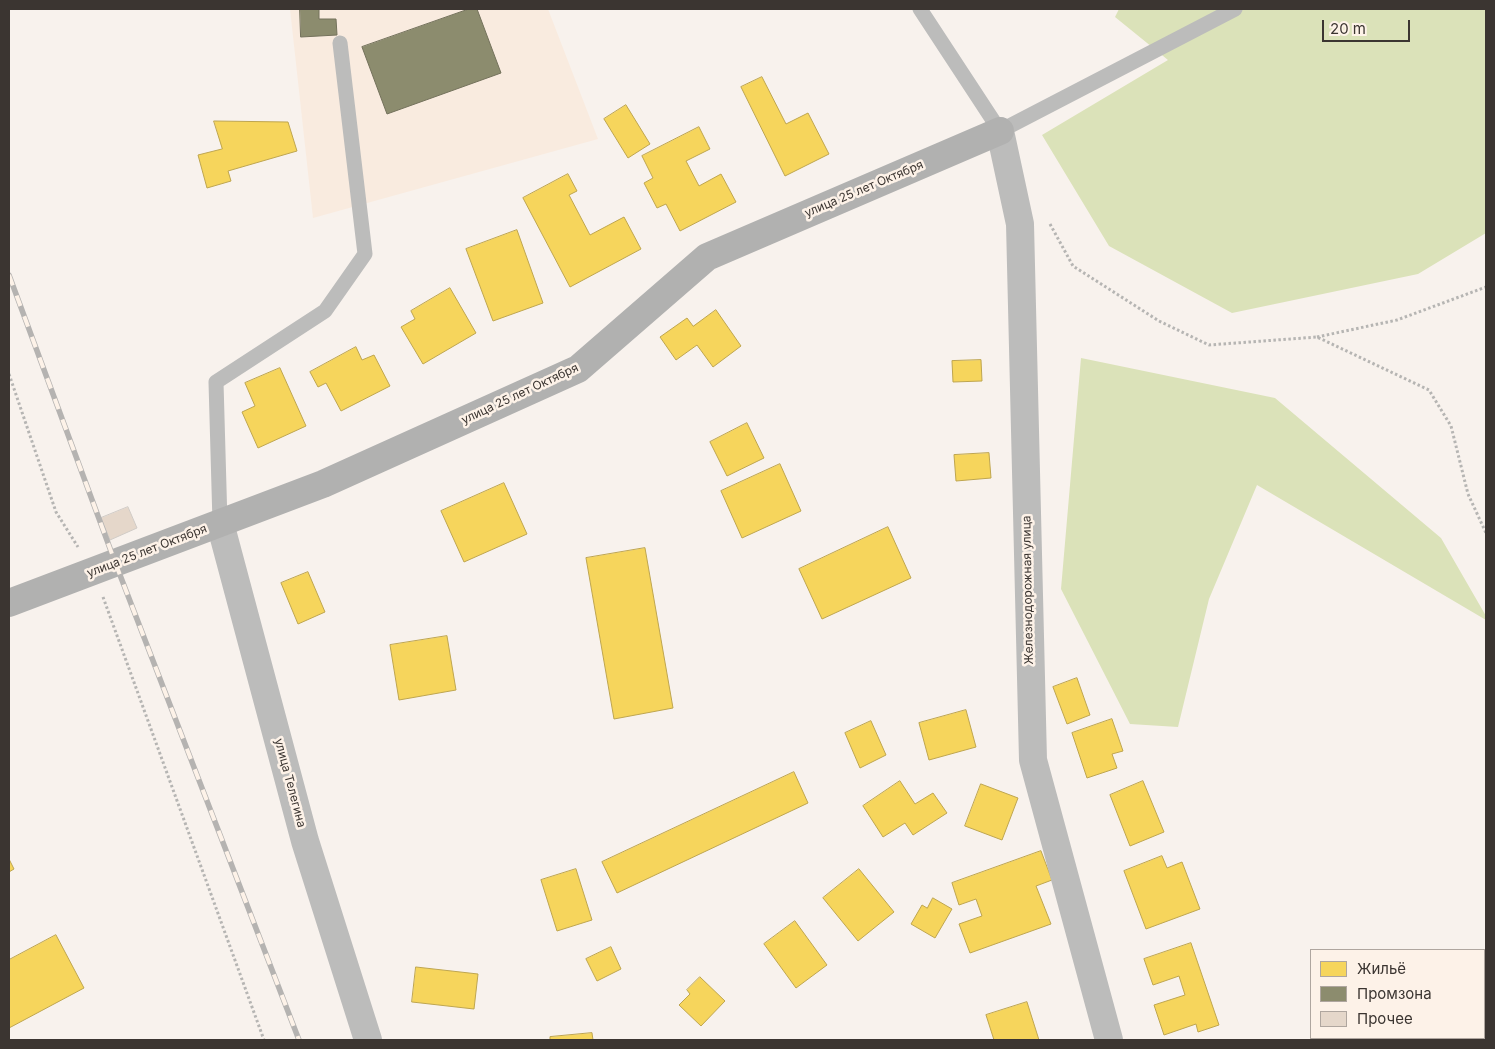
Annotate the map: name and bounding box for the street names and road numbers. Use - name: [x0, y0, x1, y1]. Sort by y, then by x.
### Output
- street label: улица 25 лет Октября: [803, 157, 925, 221]
- street label: улица 25 лет Октября: [459, 361, 581, 427]
- street label: Железнодорожная улица: [1020, 515, 1036, 665]
- street label: улица 25 лет Октября: [85, 521, 209, 581]
- street label: улица Телегина: [271, 737, 309, 829]

